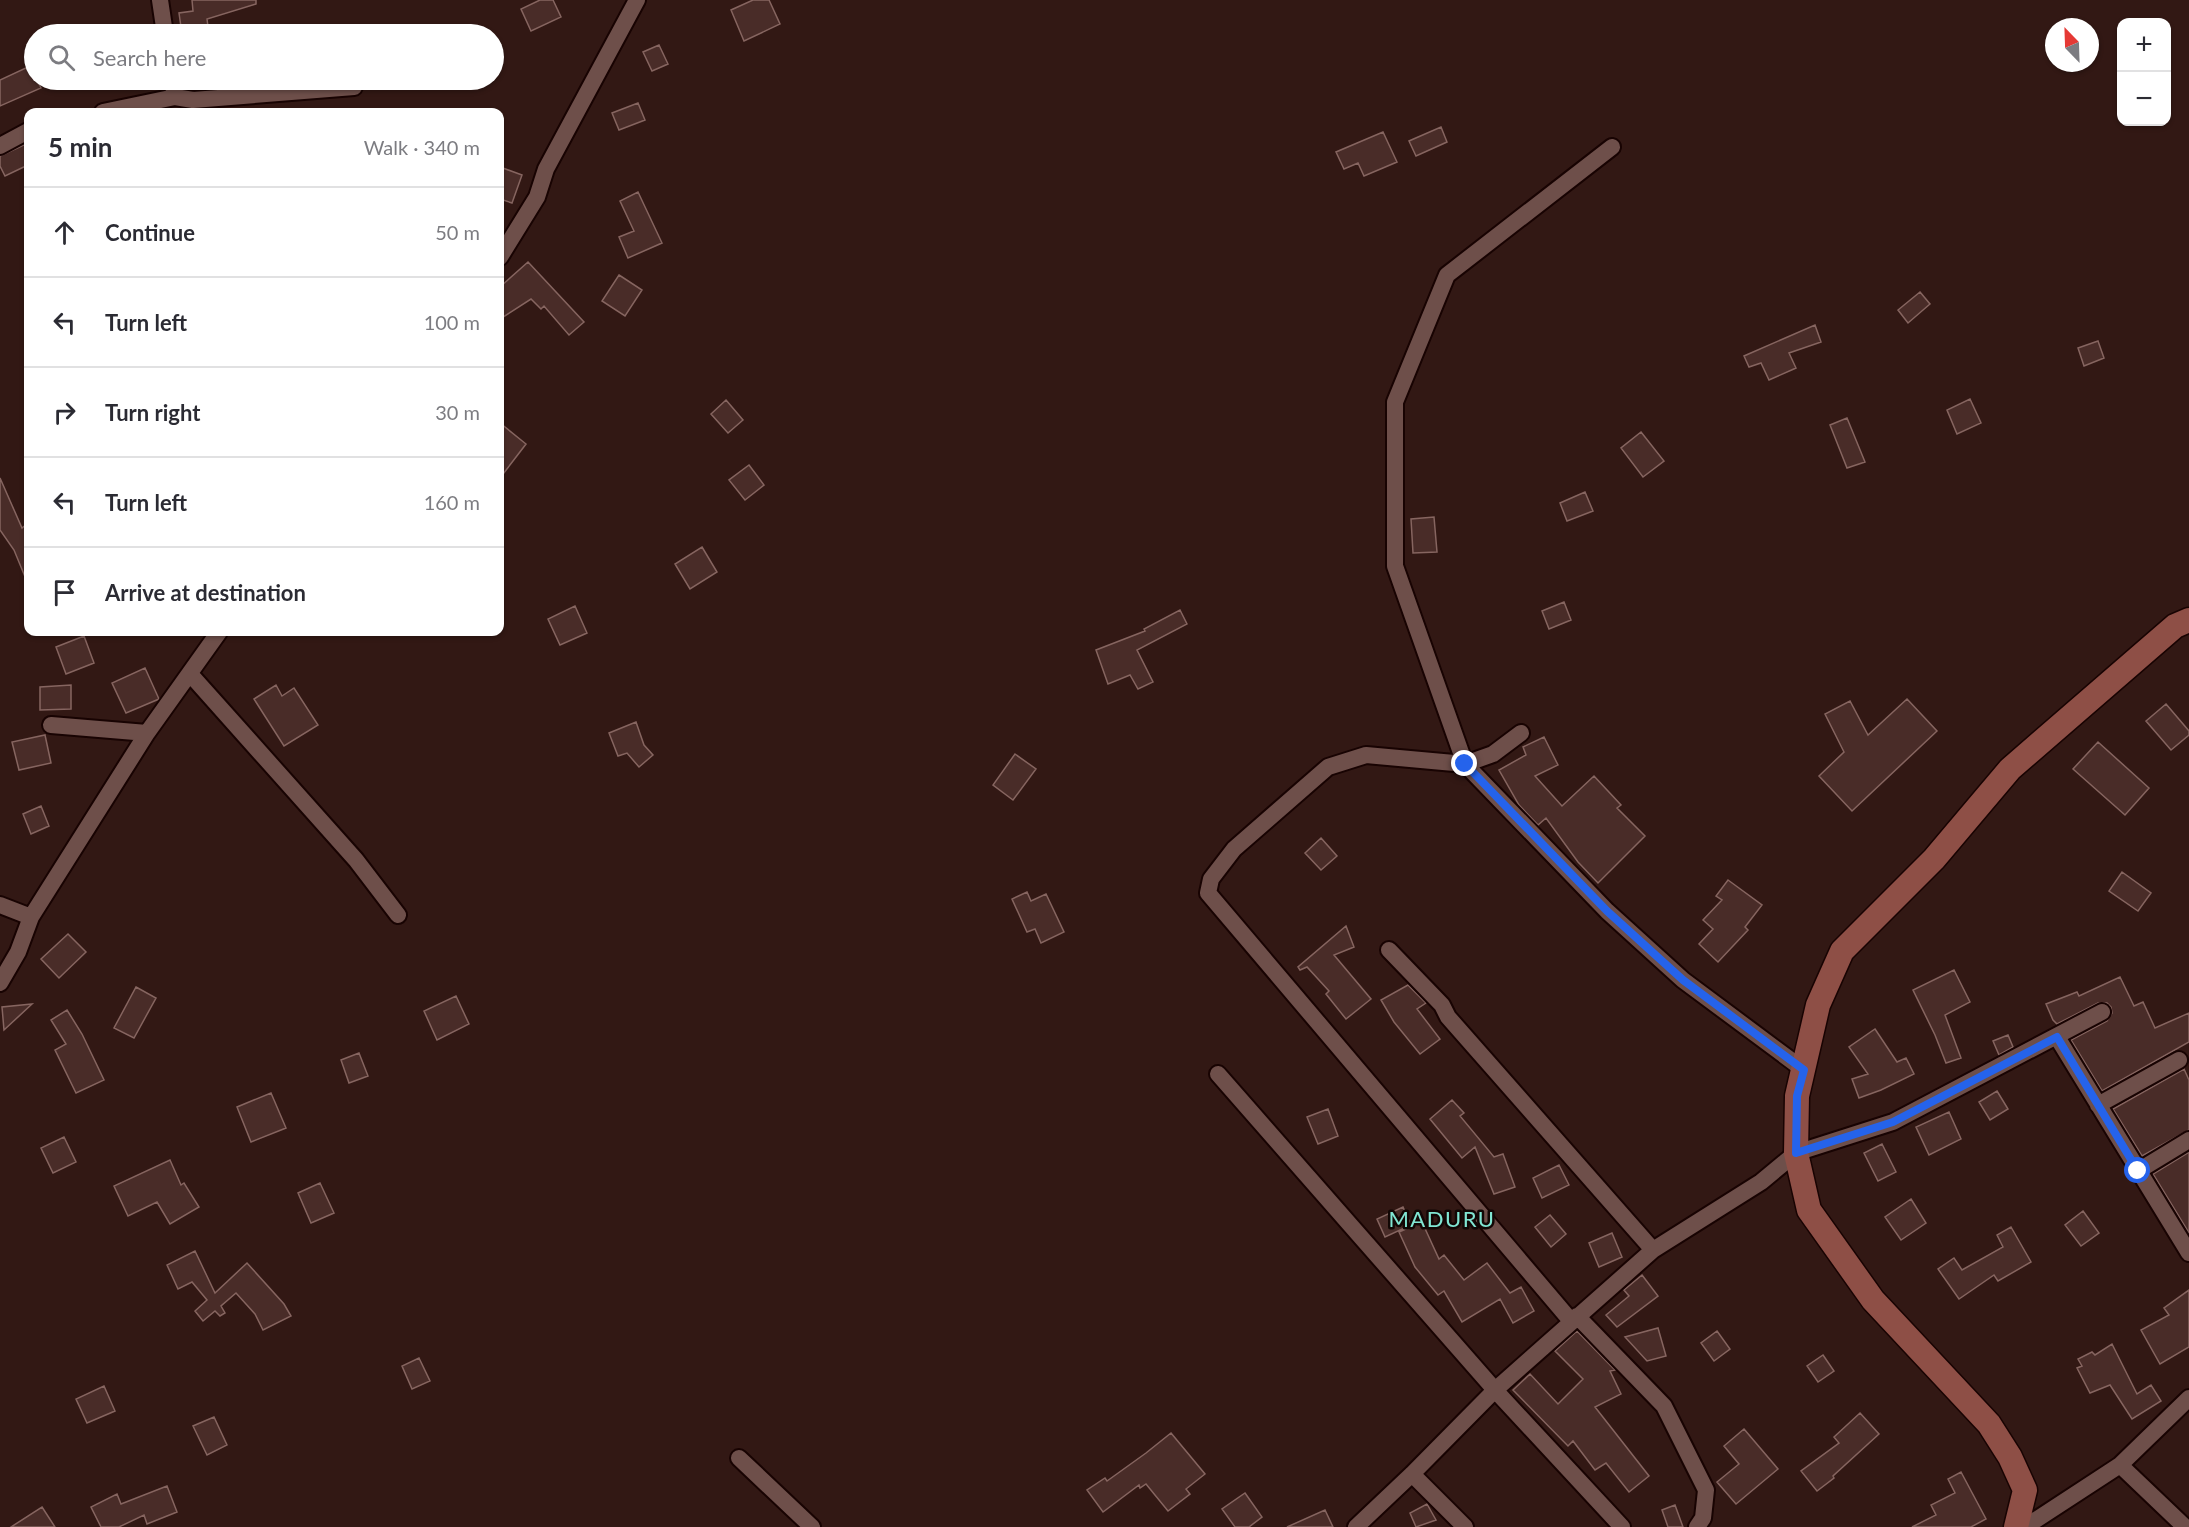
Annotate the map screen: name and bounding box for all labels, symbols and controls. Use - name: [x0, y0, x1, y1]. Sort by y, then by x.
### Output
- north arrow: [2045, 18, 2099, 72]
- map controls: [2117, 18, 2171, 126]
- button: +: [2117, 18, 2171, 72]
- search box: [24, 24, 504, 90]
- icon: search: [45, 41, 78, 74]
- text: Search here: [93, 44, 206, 71]
- button: −: [2117, 72, 2171, 126]
- text: 5 min: [48, 131, 112, 163]
- text: Walk · 340 m: [364, 135, 480, 159]
- icon: ahead: [48, 216, 81, 249]
- text: Continue: [105, 219, 195, 246]
- text: 50 m: [435, 220, 480, 244]
- icon: left: [48, 306, 81, 339]
- text: Turn left: [105, 309, 187, 336]
- text: 100 m: [424, 310, 480, 334]
- icon: right: [48, 396, 81, 429]
- text: Turn right: [105, 399, 200, 426]
- text: 30 m: [435, 400, 480, 424]
- icon: left: [48, 486, 81, 519]
- text: Turn left: [105, 489, 187, 516]
- text: 160 m: [424, 490, 480, 514]
- icon: arrive: [48, 576, 81, 609]
- text: Arrive at destination: [105, 579, 306, 606]
- route end: [1451, 750, 1477, 776]
- route start: [2124, 1157, 2150, 1183]
- district label: MADURU: [1388, 1205, 1496, 1232]

